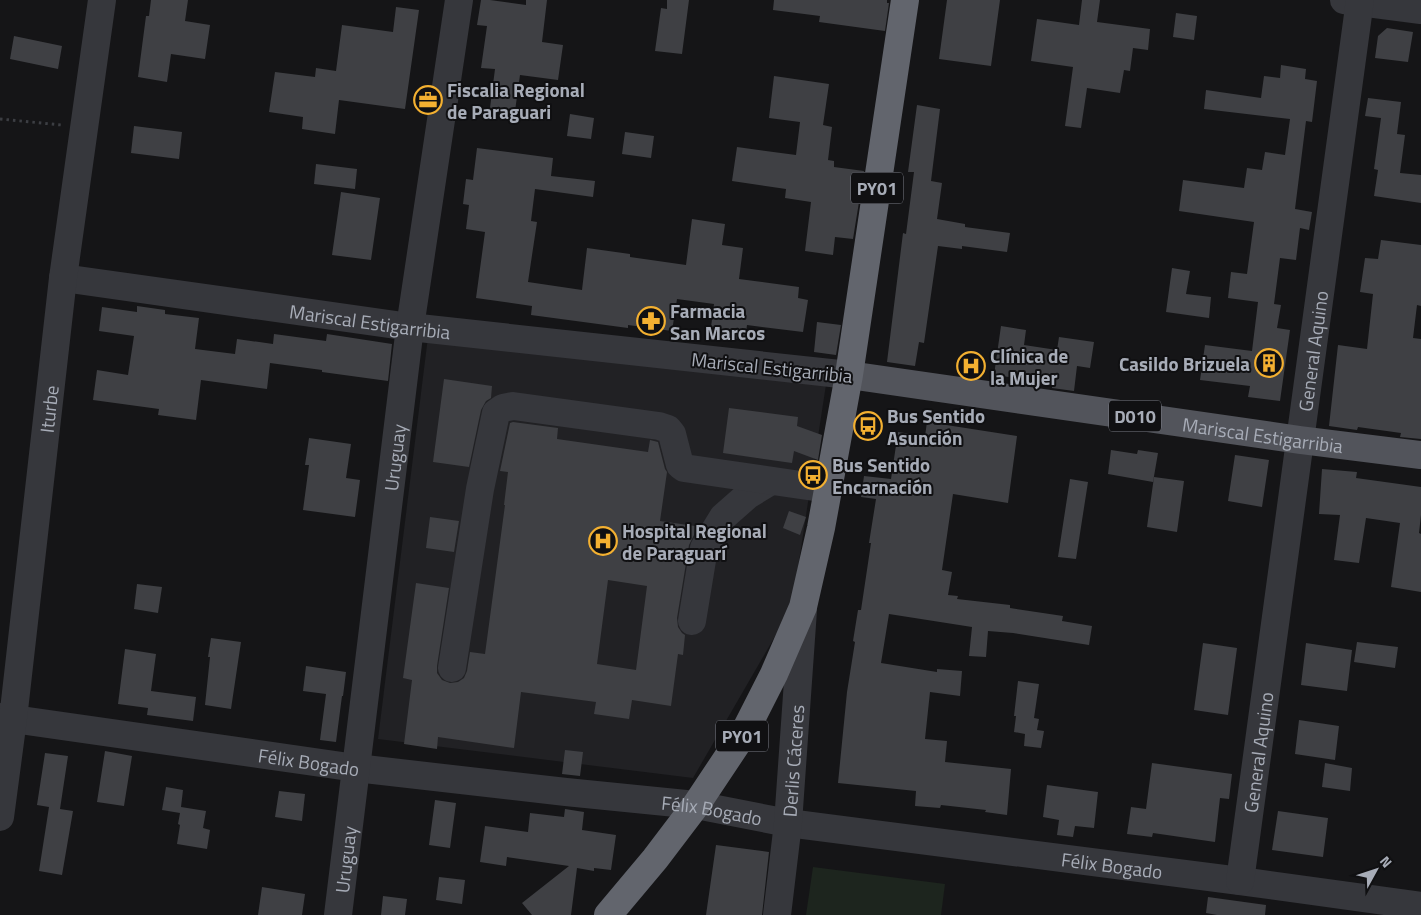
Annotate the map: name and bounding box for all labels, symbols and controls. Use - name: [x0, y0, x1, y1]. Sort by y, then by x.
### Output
- place label: Fiscalia Regional de Paraguari: [447, 75, 585, 126]
- office icon: Fiscalia Regional de Paraguari: [413, 85, 443, 115]
- road number: PY01: [851, 172, 903, 204]
- street label: General Aquino: [1290, 289, 1335, 413]
- street label: Mariscal Estigarribia: [288, 296, 452, 346]
- place label: Farmacia San Marcos: [670, 296, 765, 347]
- pharmacy icon: Farmacia San Marcos: [636, 306, 666, 336]
- place label: Clínica de la Mujer: [990, 341, 1069, 392]
- street label: Mariscal Estigarribia: [690, 344, 854, 390]
- building icon: Casildo Brizuela: [1254, 348, 1284, 378]
- place label: Casildo Brizuela: [1119, 349, 1250, 378]
- hospital icon: Clínica de la Mujer: [956, 351, 986, 381]
- street label: Iturbe: [31, 384, 65, 434]
- place label: Bus Sentido Asunción: [887, 401, 985, 452]
- road number: D010: [1109, 401, 1161, 432]
- street label: Mariscal Estigarribia: [1180, 409, 1345, 460]
- bus stop icon: Bus Sentido Asunción: [853, 411, 883, 441]
- street label: Uruguay: [376, 422, 413, 493]
- place label: Bus Sentido Encarnación: [832, 450, 933, 501]
- bus stop icon: Bus Sentido Encarnación: [798, 460, 828, 490]
- place label: Hospital Regional de Paraguarí: [622, 516, 767, 567]
- hospital icon: Hospital Regional de Paraguarí: [588, 526, 618, 556]
- street label: General Aquino: [1235, 690, 1280, 814]
- street label: Derlis Cáceres: [774, 704, 811, 818]
- road number: PY01: [716, 720, 768, 751]
- street label: Félix Bogado: [256, 740, 361, 783]
- street label: Félix Bogado: [660, 787, 765, 832]
- street label: Uruguay: [326, 824, 363, 895]
- street label: Félix Bogado: [1060, 844, 1164, 885]
- north arrow: [1351, 845, 1401, 895]
- text: N: [1375, 851, 1398, 872]

